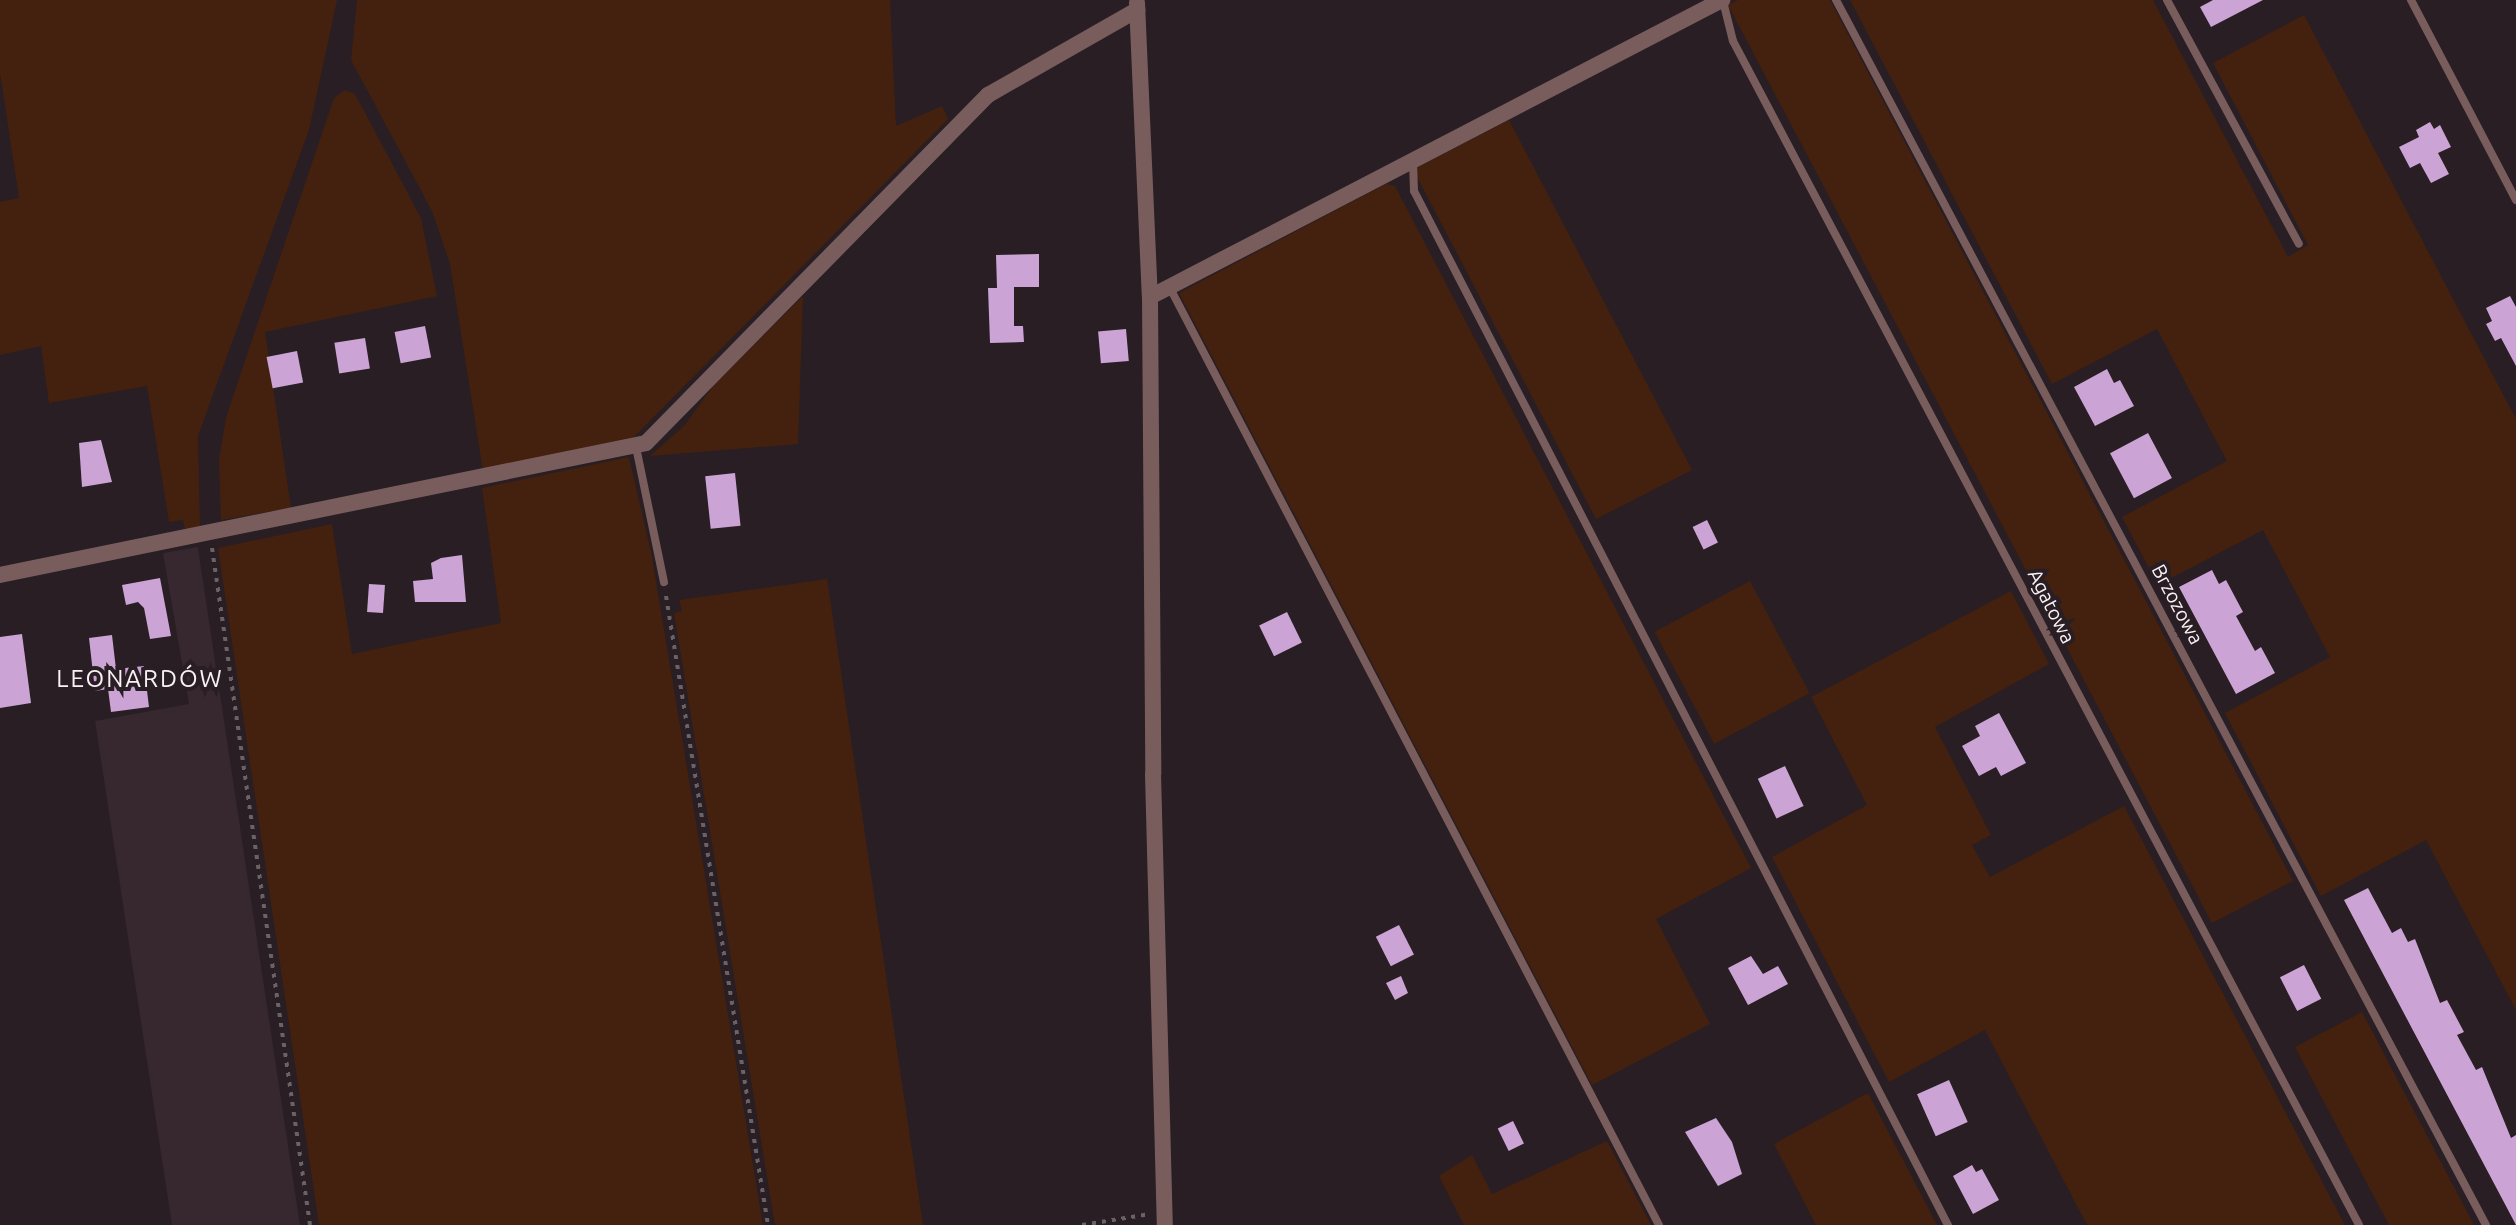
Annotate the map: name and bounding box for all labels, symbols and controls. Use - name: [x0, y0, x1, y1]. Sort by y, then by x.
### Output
- street label: Brzozowa: [2147, 560, 2209, 648]
- street label: Agatowa: [2023, 565, 2081, 647]
- district label: LEONARDÓW: [56, 665, 224, 693]

